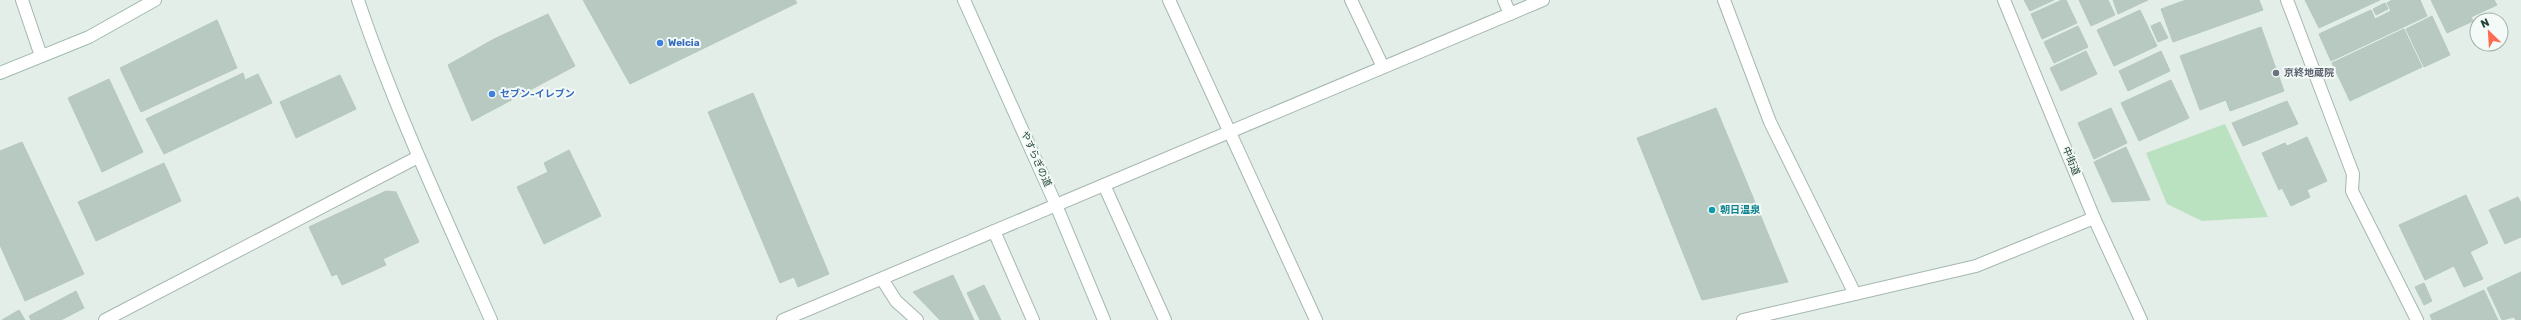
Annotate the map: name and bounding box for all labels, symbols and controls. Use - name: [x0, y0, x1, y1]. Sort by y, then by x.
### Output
- north arrow: [2469, 12, 2509, 52]
- text: N: [2479, 16, 2491, 31]
- place label: Welcia: [668, 37, 700, 49]
- marker: Welcia: [655, 38, 665, 48]
- place label: 京終地蔵院: [2284, 67, 2334, 79]
- marker: 京終地蔵院: [2271, 68, 2281, 78]
- place label: セブン-イレブン: [500, 88, 575, 100]
- marker: セブン-イレブン: [487, 89, 497, 99]
- street label: やすらぎの道: [1018, 129, 1054, 189]
- street label: 中街道: [2060, 145, 2082, 177]
- place label: 朝日温泉: [1720, 204, 1761, 216]
- marker: 朝日温泉: [1707, 205, 1717, 215]

